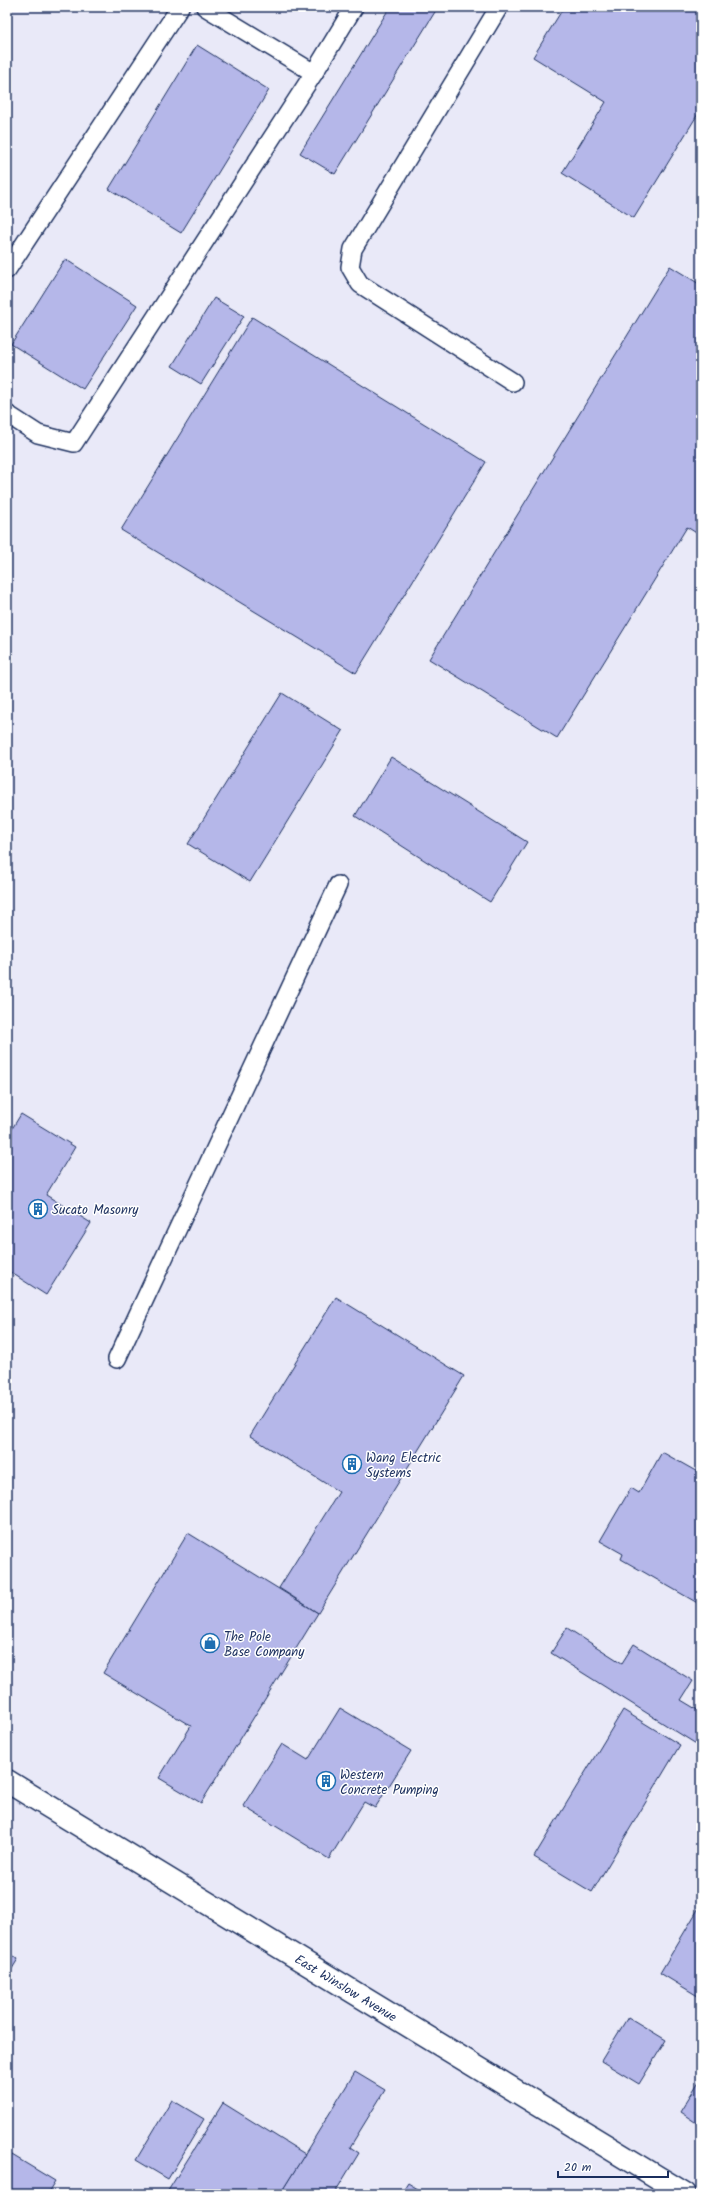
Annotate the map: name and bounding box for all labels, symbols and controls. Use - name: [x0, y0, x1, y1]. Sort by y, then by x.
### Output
- building icon: Sucato Masonry: [27, 1198, 49, 1220]
- place label: Sucato Masonry: [52, 1200, 139, 1221]
- place label: Wang Electric Systems: [366, 1448, 441, 1484]
- building icon: Wang Electric Systems: [341, 1453, 363, 1475]
- place label: The Pole Base Company: [224, 1627, 305, 1663]
- shop icon: The Pole Base Company: [199, 1632, 221, 1654]
- place label: Western Concrete Pumping: [340, 1765, 439, 1801]
- building icon: Western Concrete Pumping: [315, 1770, 337, 1792]
- street label: East Winslow Avenue: [290, 1949, 401, 2028]
- scale bar: [558, 2153, 668, 2179]
- text: 20 m: [564, 2158, 592, 2177]

